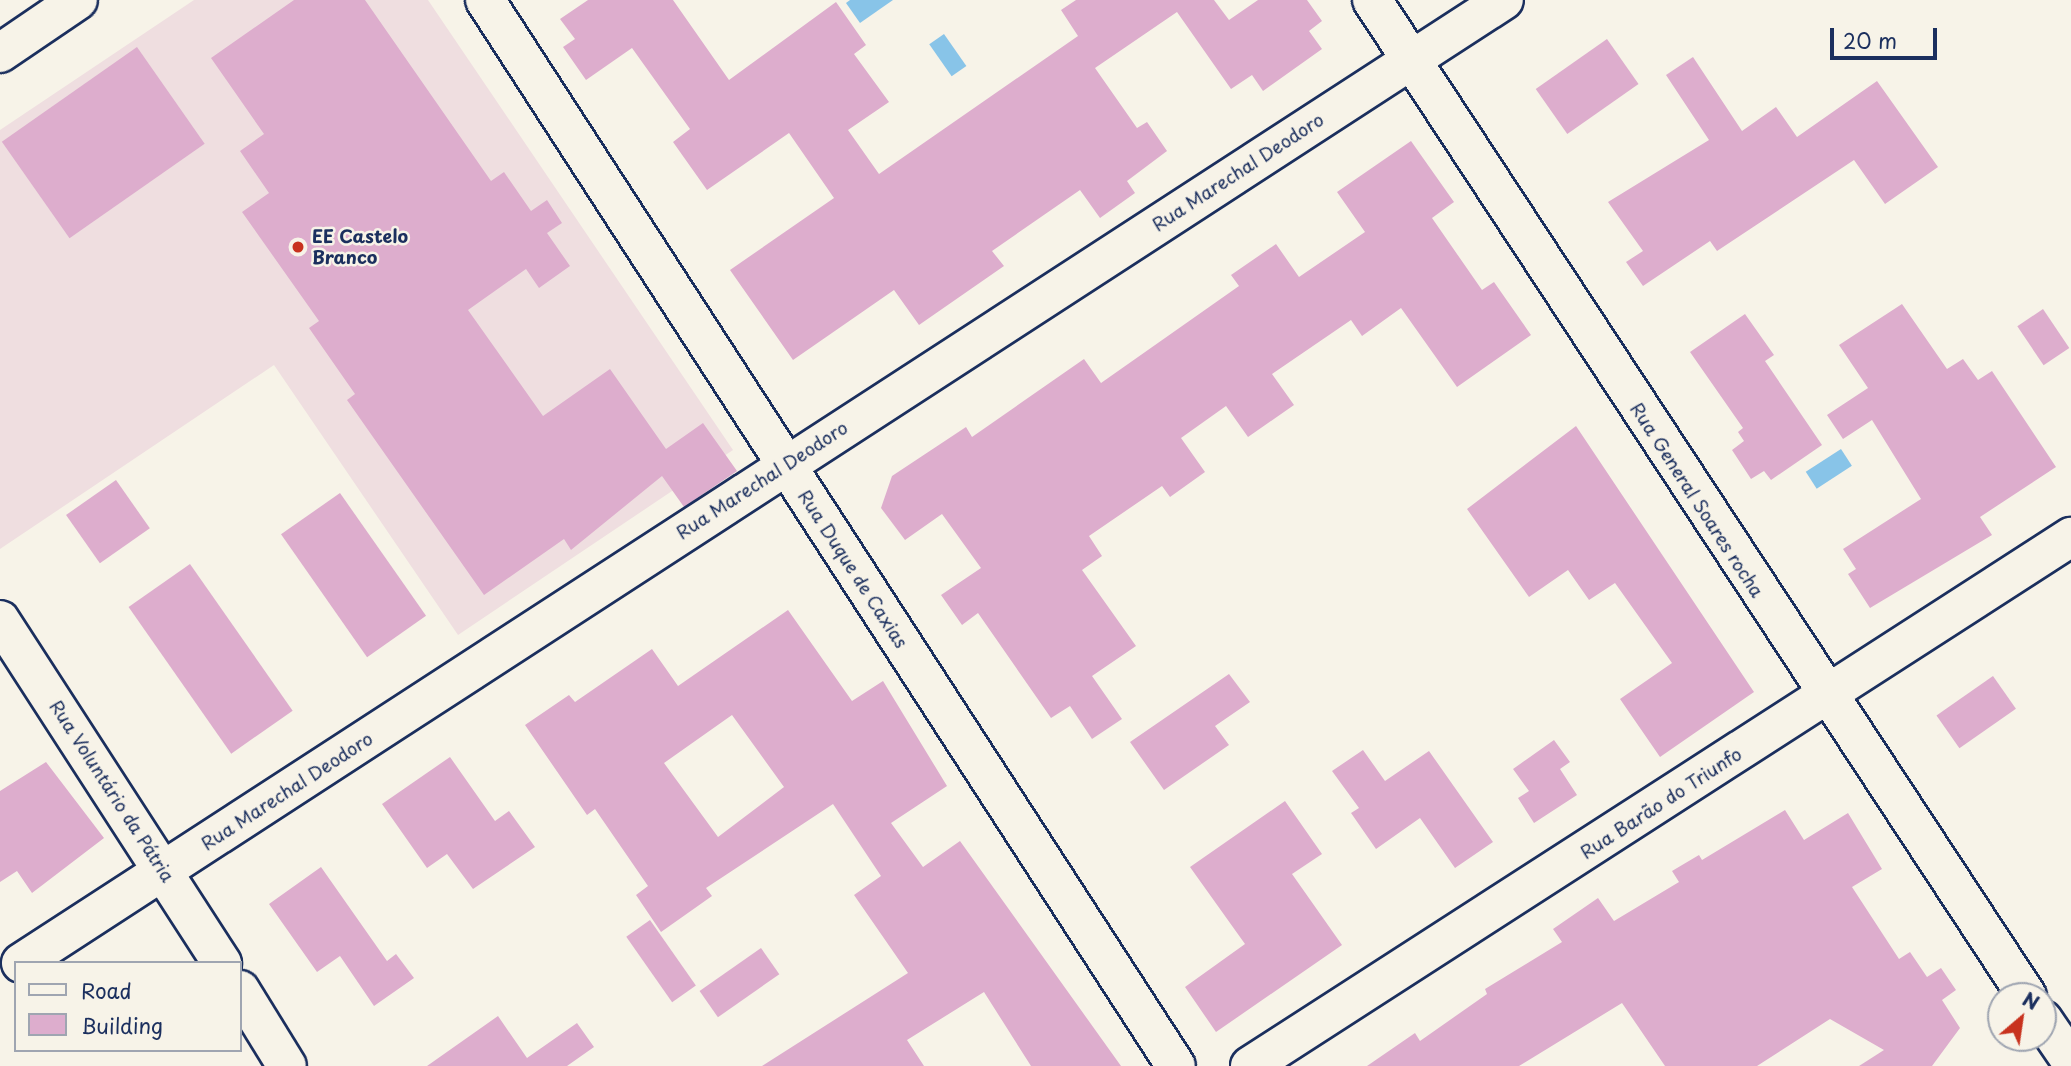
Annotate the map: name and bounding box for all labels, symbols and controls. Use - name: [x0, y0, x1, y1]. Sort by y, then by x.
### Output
- scale bar: [1833, 14, 1940, 58]
- text: 20 m: [1843, 24, 1897, 56]
- street label: Rua Marechal Deodoro: [1148, 108, 1328, 236]
- place label: EE Castelo Branco: [312, 226, 409, 268]
- marker: EE Castelo Branco: [290, 239, 306, 255]
- street label: Rua General Soares rocha: [1626, 398, 1768, 602]
- street label: Rua Marechal Deodoro: [672, 416, 852, 544]
- street label: Rua Duque de Caxias: [793, 485, 913, 653]
- street label: Rua Voluntário da Pátria: [45, 695, 179, 887]
- street label: Rua Marechal Deodoro: [197, 727, 377, 855]
- street label: Rua Barão do Triunfo: [1577, 743, 1745, 863]
- legend: [14, 961, 242, 1052]
- text: Road: [81, 974, 132, 1006]
- north arrow: [1987, 982, 2057, 1052]
- text: N: [2018, 984, 2045, 1016]
- text: Building: [81, 1009, 163, 1041]

